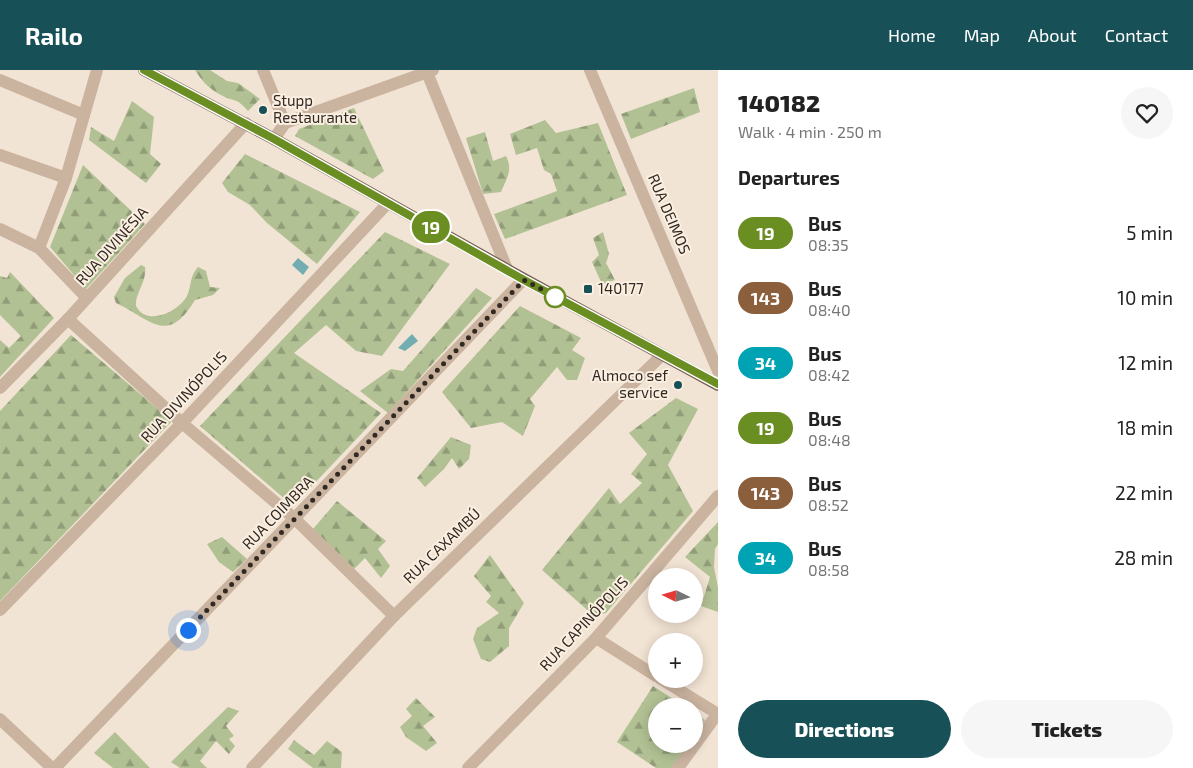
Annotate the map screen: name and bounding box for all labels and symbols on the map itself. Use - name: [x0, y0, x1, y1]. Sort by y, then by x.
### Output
- place label: Stupp Restaurante: [273, 91, 357, 126]
- marker: Stupp Restaurante: [257, 104, 269, 116]
- street label: RUA DEIMOS: [645, 171, 695, 256]
- street label: RUA DIVINÉSIA: [71, 202, 152, 288]
- line badge: 19: [408, 211, 454, 243]
- place label: 140177: [598, 279, 644, 297]
- marker: 140177: [582, 283, 594, 295]
- unlabelled marker: [544, 286, 566, 308]
- street label: RUA DIVINÓPOLIS: [136, 347, 230, 446]
- place label: Almoco sef service: [592, 366, 668, 401]
- marker: Almoco sef service: [672, 379, 684, 391]
- street label: RUA COIMBRA: [238, 471, 317, 553]
- street label: RUA CAXAMBÚ: [399, 504, 484, 587]
- north arrow: [648, 568, 702, 622]
- street label: RUA CAPINÓPOLIS: [535, 573, 631, 674]
- your location: [176, 618, 201, 643]

